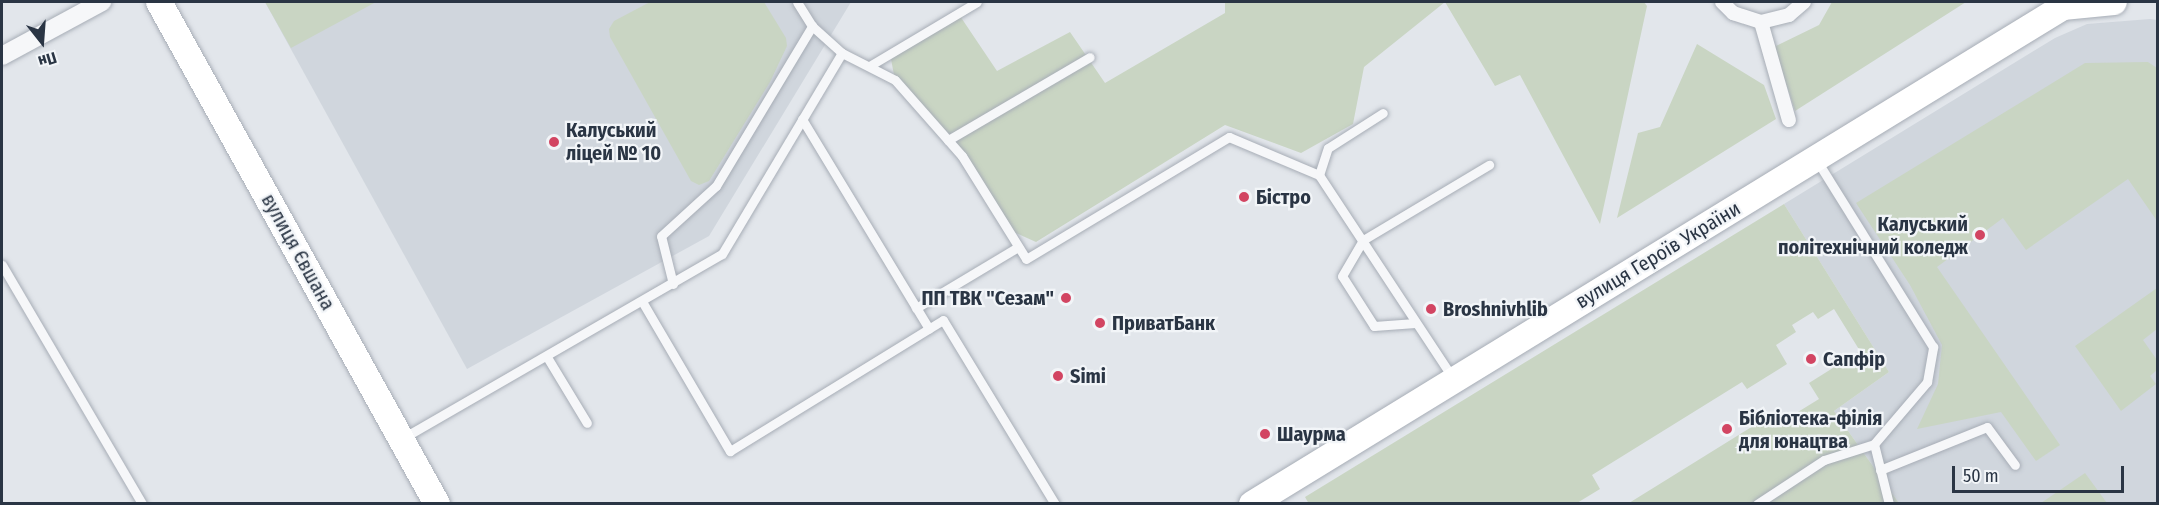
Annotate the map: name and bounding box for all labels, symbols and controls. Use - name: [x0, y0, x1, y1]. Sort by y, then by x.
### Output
- north arrow: [12, 12, 72, 72]
- text: Пн: [36, 48, 59, 71]
- place label: Калуський ліцей № 10: [566, 118, 661, 165]
- marker: Калуський ліцей № 10: [547, 135, 561, 149]
- place label: Бістро: [1256, 185, 1311, 209]
- street label: вулиця Євшана: [256, 190, 340, 314]
- marker: Бістро: [1237, 190, 1251, 204]
- street label: вулиця Героїв України: [1571, 196, 1745, 314]
- place label: Калуський політехнічний коледж: [1778, 212, 1968, 259]
- marker: Калуський політехнічний коледж: [1973, 228, 1987, 242]
- place label: ПП ТВК "Сезам": [921, 286, 1054, 310]
- marker: ПП ТВК "Сезам": [1059, 291, 1073, 305]
- place label: Broshnivhlib: [1443, 297, 1548, 321]
- marker: Broshnivhlib: [1424, 302, 1438, 316]
- place label: ПриватБанк: [1112, 311, 1215, 335]
- marker: ПриватБанк: [1093, 316, 1107, 330]
- place label: Сапфір: [1823, 347, 1885, 371]
- marker: Сапфір: [1804, 352, 1818, 366]
- place label: Simi: [1070, 364, 1106, 388]
- marker: Simi: [1051, 369, 1065, 383]
- place label: Бібліотека-філія для юнацтва: [1739, 406, 1882, 453]
- place label: Шаурма: [1277, 422, 1346, 446]
- marker: Бібліотека-філія для юнацтва: [1720, 422, 1734, 436]
- marker: Шаурма: [1258, 427, 1272, 441]
- scale bar: [1955, 454, 2128, 492]
- text: 50 m: [1963, 465, 1999, 487]

